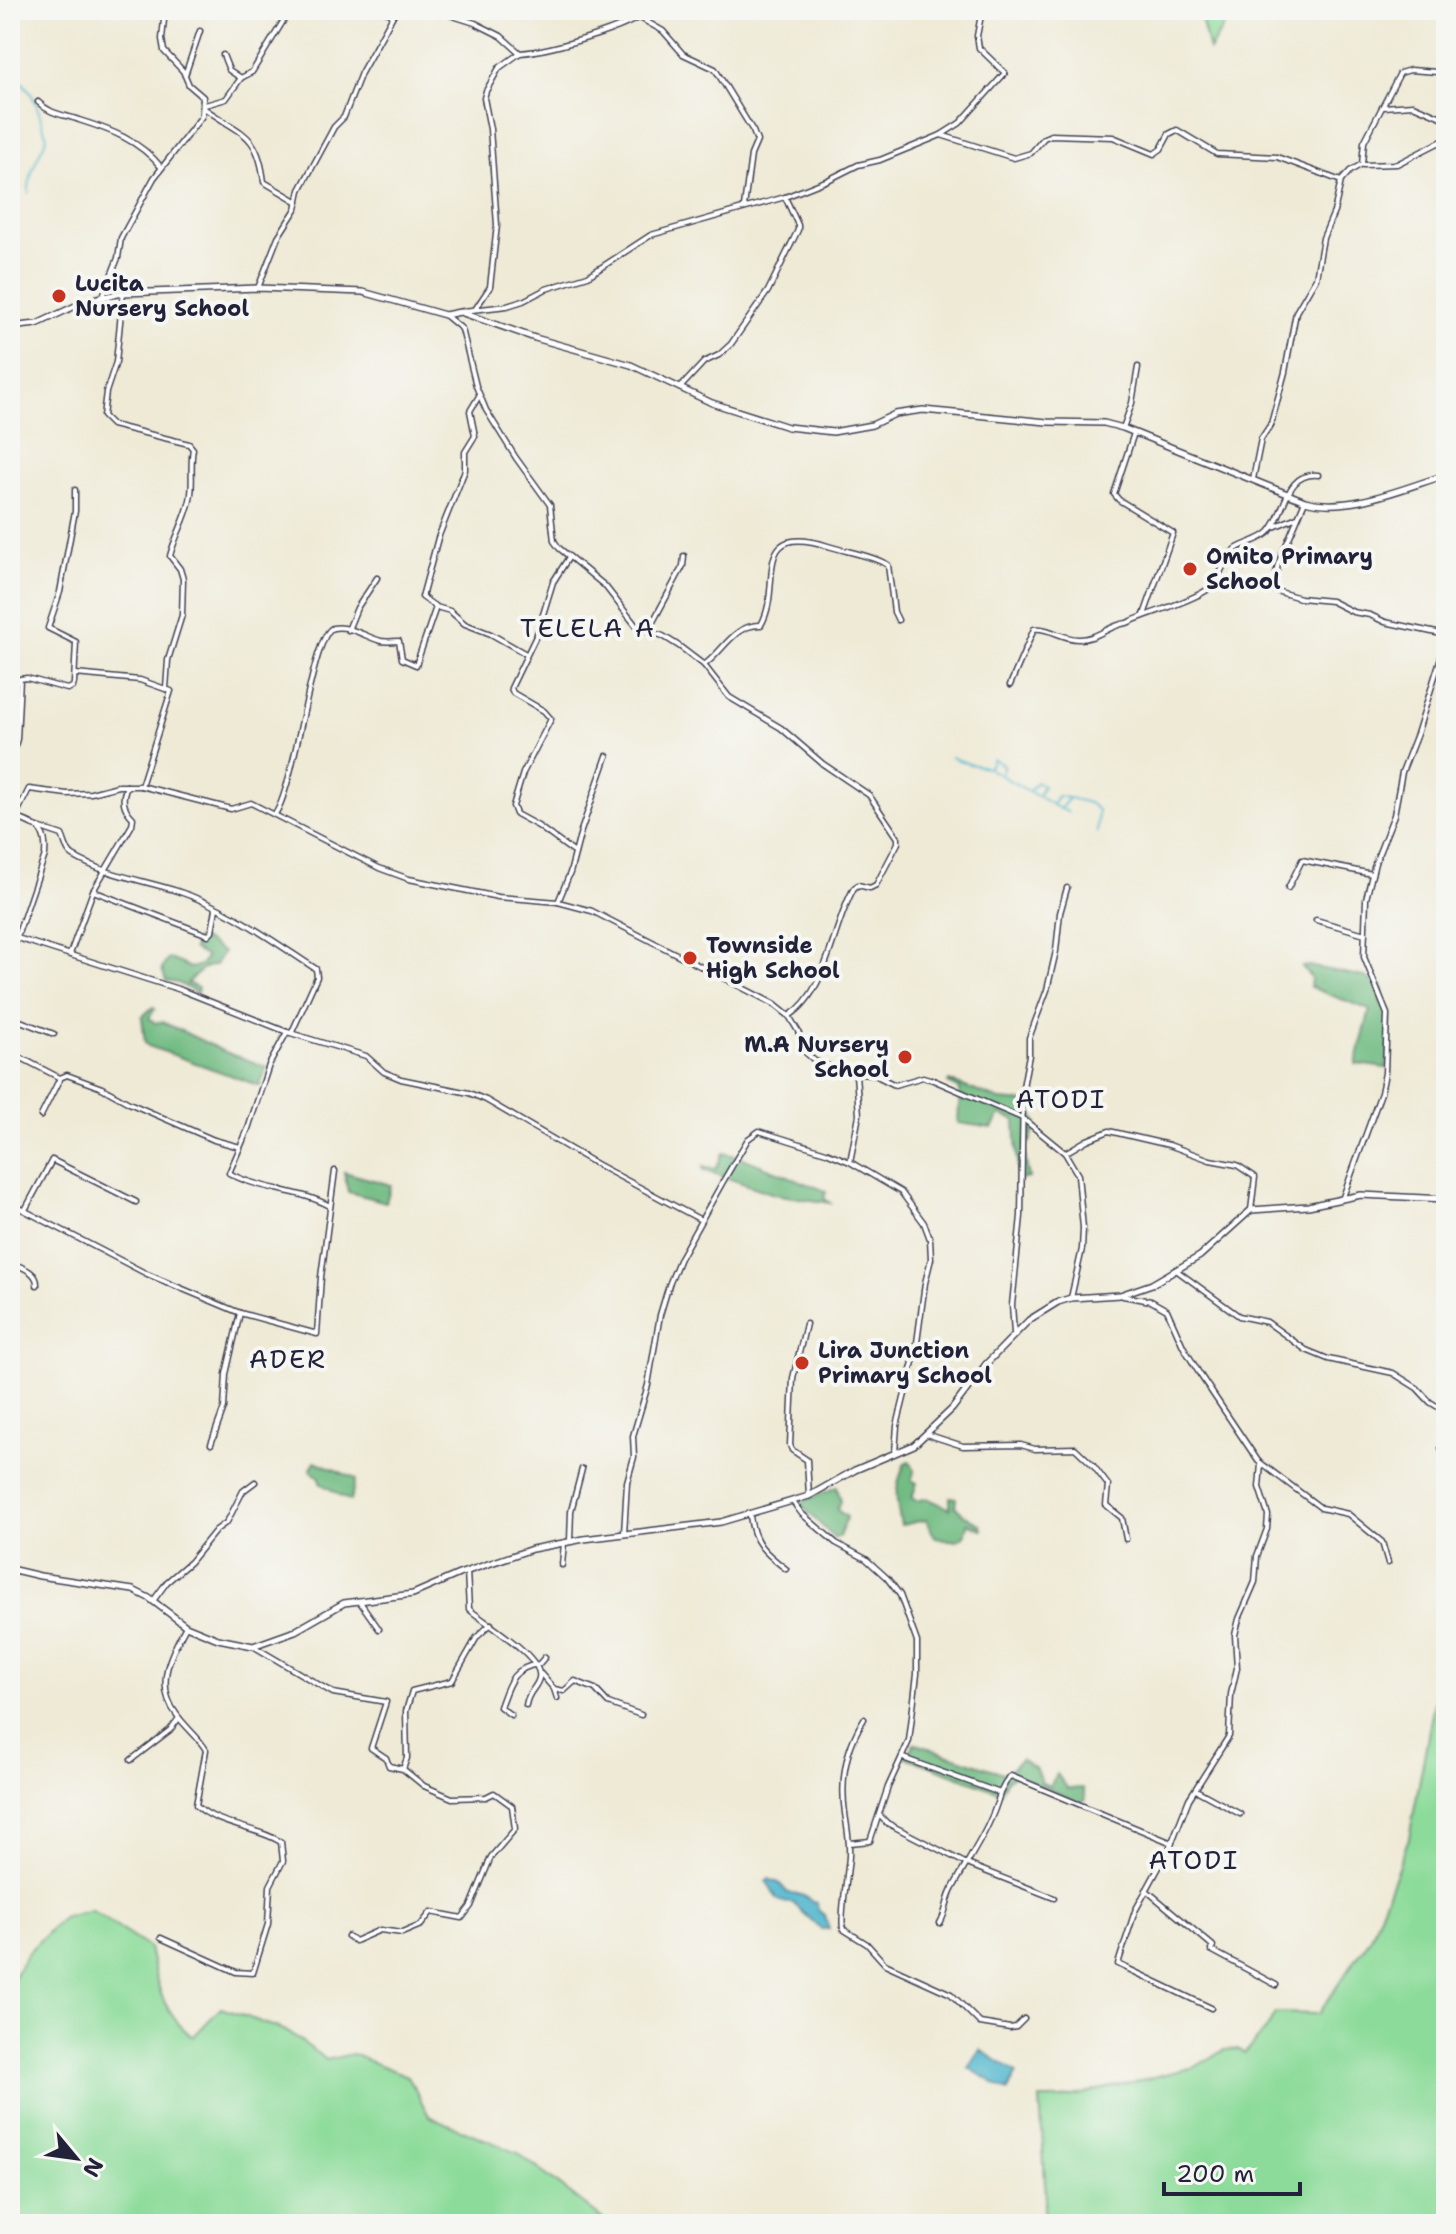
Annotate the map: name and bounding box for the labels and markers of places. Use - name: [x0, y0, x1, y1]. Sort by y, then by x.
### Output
- place label: Lucita Nursery School: [75, 269, 249, 323]
- marker: Lucita Nursery School: [50, 287, 68, 305]
- place label: Omito Primary School: [1206, 542, 1373, 596]
- marker: Omito Primary School: [1181, 560, 1199, 578]
- place label: Townside High School: [706, 931, 840, 985]
- marker: Townside High School: [681, 949, 699, 967]
- place label: M.A Nursery School: [744, 1030, 889, 1084]
- marker: M.A Nursery School: [896, 1048, 914, 1066]
- place label: Lira Junction Primary School: [818, 1336, 992, 1390]
- marker: Lira Junction Primary School: [793, 1354, 811, 1372]

